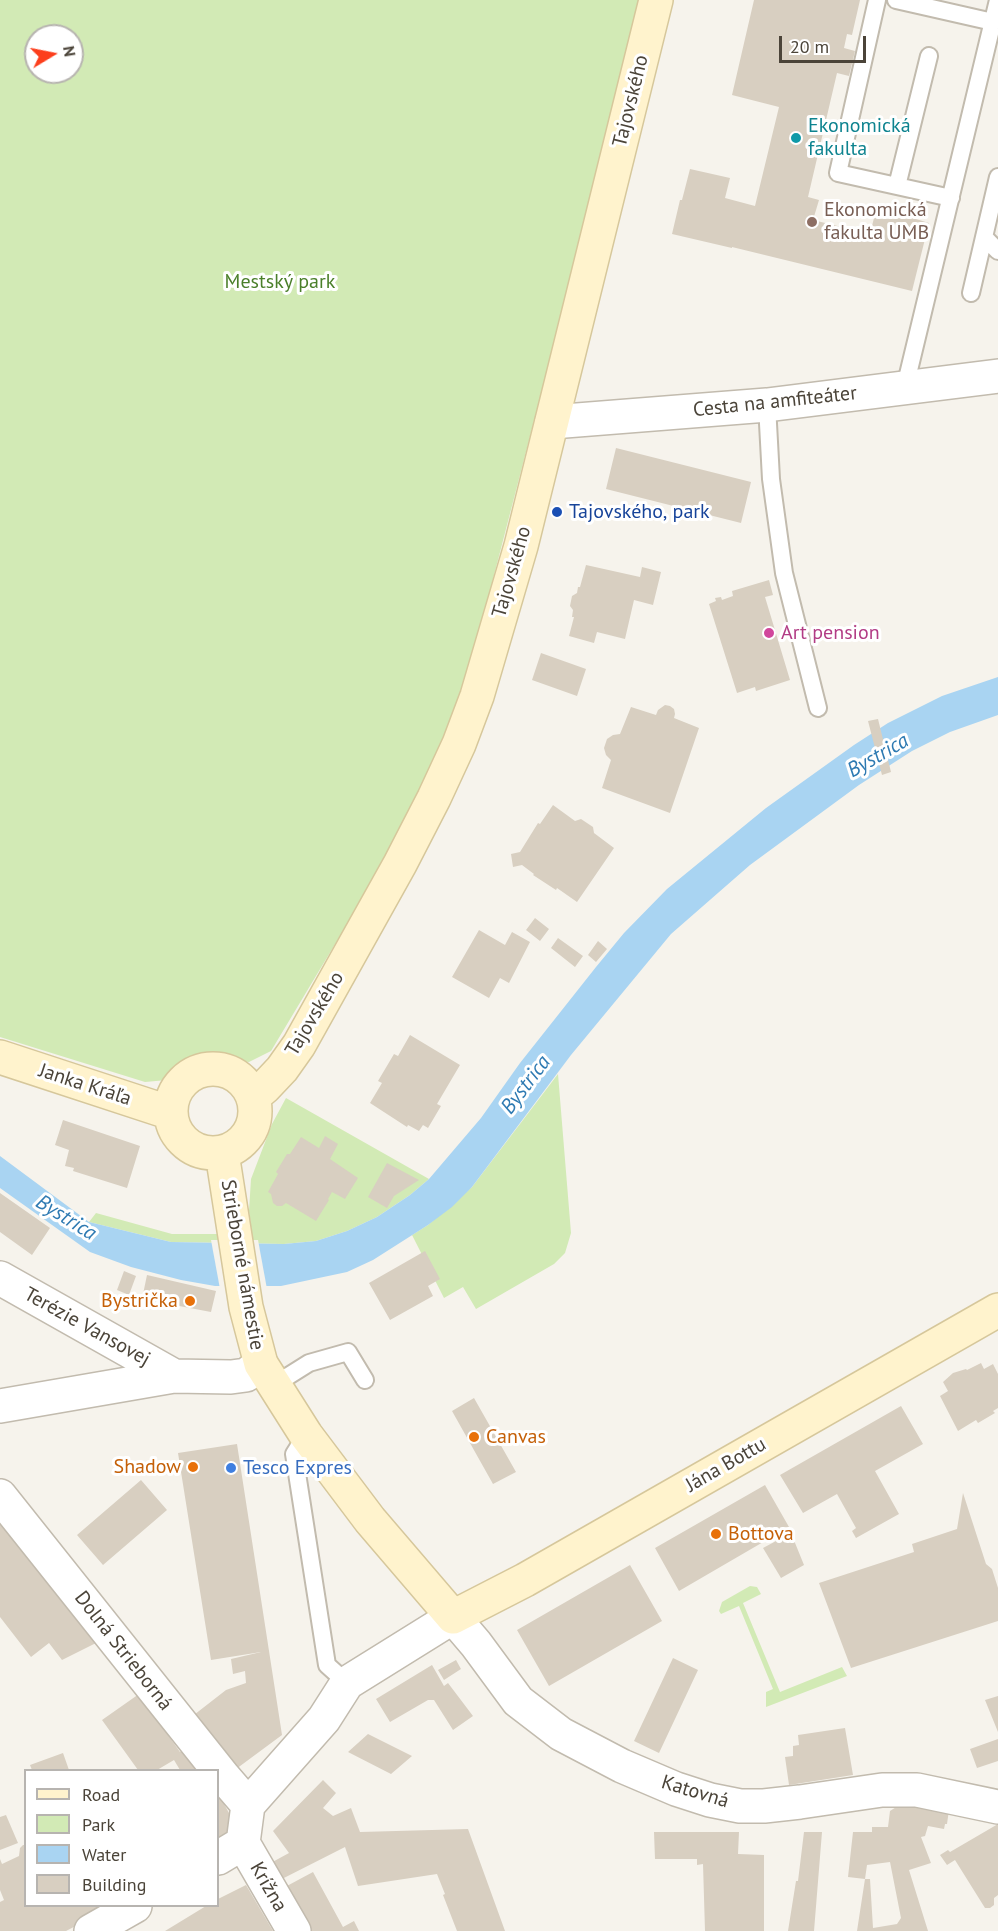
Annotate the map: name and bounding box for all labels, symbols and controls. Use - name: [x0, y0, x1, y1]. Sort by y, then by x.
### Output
- north arrow: [24, 24, 84, 84]
- scale bar: [782, 24, 869, 62]
- text: 20 m: [790, 35, 829, 58]
- text: N: [59, 44, 81, 58]
- street label: Tajovského: [608, 53, 654, 149]
- place label: Ekonomická fakulta: [808, 114, 911, 161]
- marker: Ekonomická fakulta: [789, 131, 803, 145]
- place label: Ekonomická fakulta UMB: [824, 198, 929, 245]
- marker: Ekonomická fakulta UMB: [805, 215, 819, 229]
- park label: Mestský park: [225, 270, 335, 294]
- street label: Cesta na amfiteáter: [692, 381, 858, 423]
- place label: Tajovského, park: [569, 500, 710, 524]
- marker: Tajovského, park: [550, 505, 564, 519]
- street label: Tajovského: [488, 524, 536, 620]
- place label: Art pension: [781, 621, 880, 645]
- marker: Art pension: [762, 626, 776, 640]
- water label: Bystrica: [843, 728, 913, 784]
- street label: Tajovského: [281, 968, 349, 1060]
- water label: Bystrica: [496, 1051, 556, 1119]
- street label: Janka Kráľa: [36, 1059, 134, 1111]
- street label: Strieborné námestie: [215, 1178, 269, 1352]
- water label: Bystrica: [31, 1190, 101, 1246]
- street label: Terézie Vansovej: [20, 1283, 154, 1371]
- place label: Bystrička: [101, 1289, 178, 1313]
- marker: Bystrička: [183, 1294, 197, 1308]
- place label: Canvas: [486, 1425, 546, 1449]
- marker: Canvas: [467, 1430, 481, 1444]
- street label: Jána Bottu: [682, 1432, 770, 1498]
- place label: Shadow: [114, 1455, 181, 1479]
- place label: Tesco Expres: [243, 1456, 352, 1480]
- marker: Shadow: [186, 1460, 200, 1474]
- marker: Tesco Expres: [224, 1461, 238, 1475]
- place label: Bottova: [728, 1522, 794, 1546]
- marker: Bottova: [709, 1527, 723, 1541]
- street label: Dolná Strieborná: [69, 1587, 177, 1715]
- legend: [24, 1769, 219, 1907]
- street label: Katovná: [658, 1770, 732, 1814]
- text: Road: [82, 1783, 120, 1806]
- text: Park: [82, 1813, 115, 1836]
- text: Water: [82, 1843, 126, 1866]
- street label: Krížna: [244, 1858, 292, 1916]
- text: Building: [82, 1873, 146, 1896]

